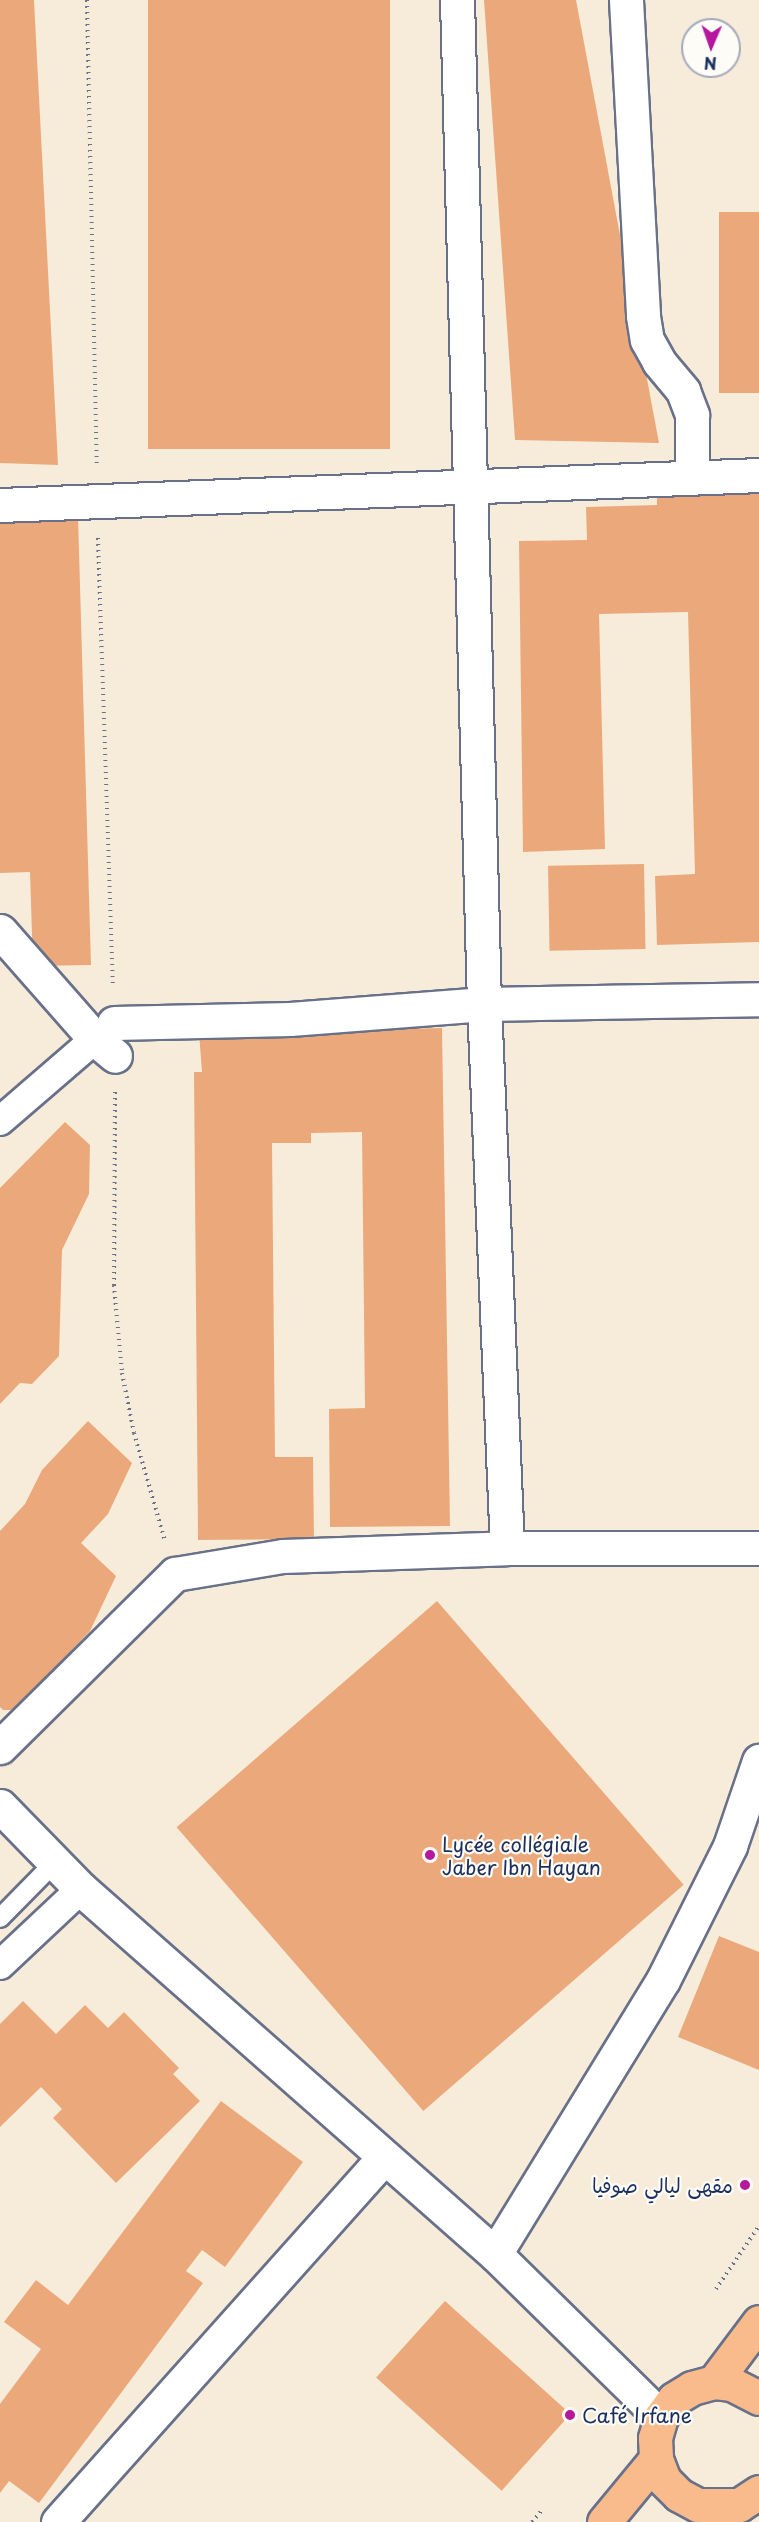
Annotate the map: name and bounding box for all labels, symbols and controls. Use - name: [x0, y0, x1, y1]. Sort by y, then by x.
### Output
- north arrow: [681, 18, 741, 78]
- text: N: [704, 52, 717, 76]
- place label: Lycée collégiale Jaber Ibn Hayan: [442, 1832, 603, 1879]
- marker: Lycée collégiale Jaber Ibn Hayan: [423, 1848, 437, 1862]
- place label: مقهى ليالي صوفيا: [592, 2173, 733, 2197]
- marker: مقهى ليالي صوفيا: [738, 2178, 752, 2192]
- place label: Café Irfane: [582, 2403, 692, 2427]
- marker: Café Irfane: [563, 2408, 577, 2422]

